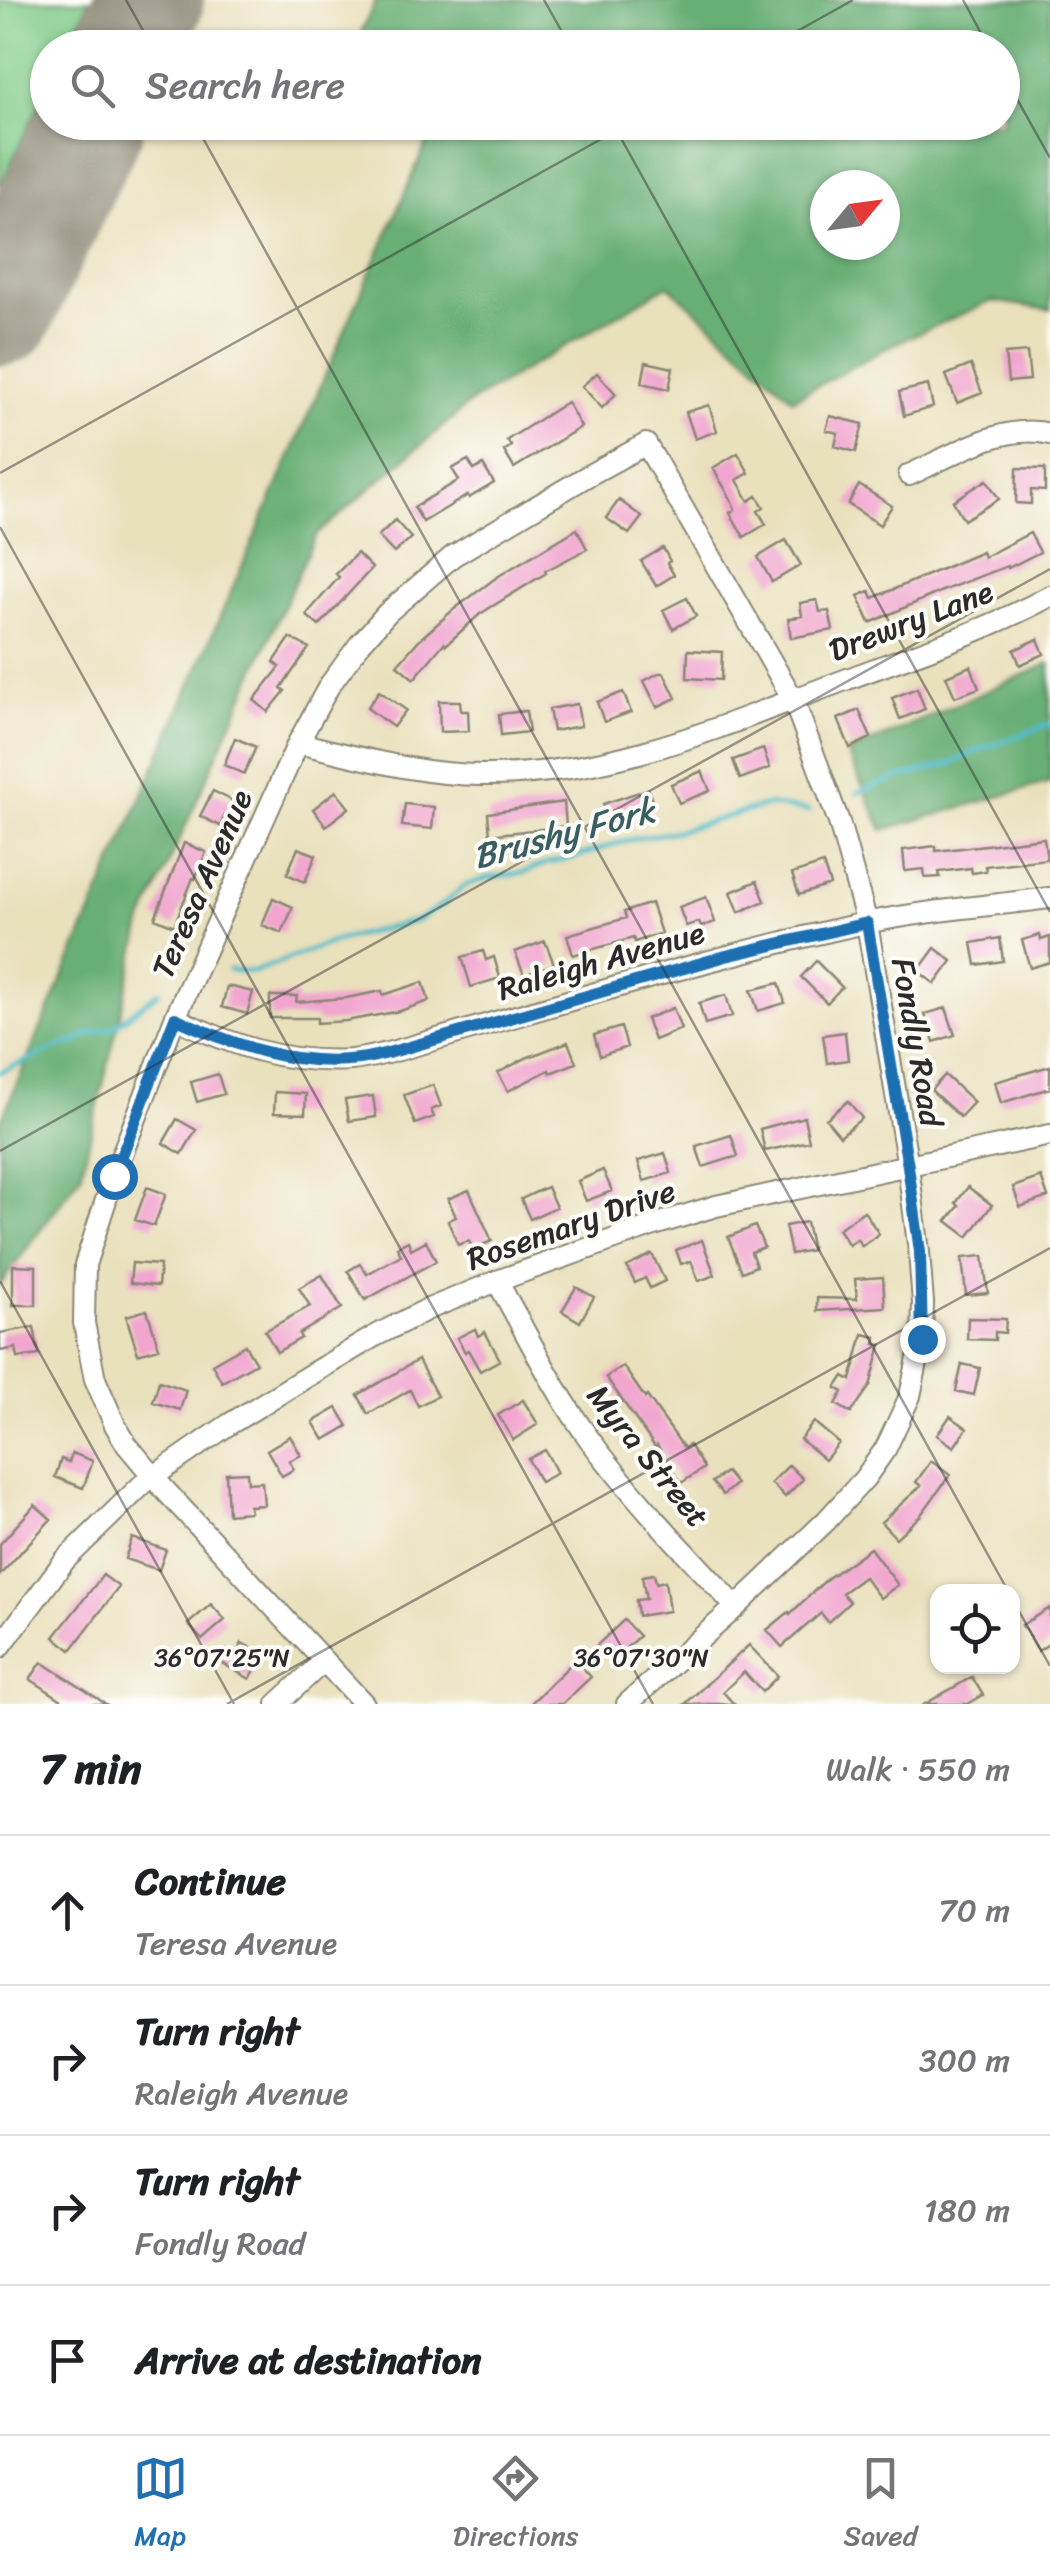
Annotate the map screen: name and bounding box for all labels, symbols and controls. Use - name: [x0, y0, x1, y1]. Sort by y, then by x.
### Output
- search box: [30, 30, 1020, 140]
- text: Search here: [145, 52, 345, 119]
- icon: search: [65, 58, 120, 113]
- north arrow: [810, 170, 900, 260]
- street label: Drewry Lane: [820, 564, 1002, 678]
- water label: Brushy Fork: [466, 778, 665, 887]
- street label: Teresa Avenue: [135, 780, 269, 988]
- street label: Raleigh Avenue: [491, 904, 711, 1018]
- street label: Fondly Road: [874, 953, 960, 1133]
- route start: [92, 1154, 138, 1200]
- street label: Rosemary Drive: [459, 1163, 683, 1287]
- route end: [900, 1317, 946, 1363]
- street label: Myra Street: [572, 1371, 724, 1541]
- map controls: [930, 1584, 1020, 1674]
- button: locate: [930, 1584, 1020, 1674]
- text: 36°07'25"N: [154, 1635, 290, 1680]
- text: 36°07'30"N: [573, 1635, 709, 1680]
- text: 7 min: [40, 1732, 141, 1806]
- text: Walk · 550 m: [826, 1741, 1010, 1798]
- text: Continue: [135, 1848, 286, 1915]
- text: 70 m: [939, 1882, 1010, 1939]
- icon: ahead: [40, 1883, 95, 1938]
- text: Teresa Avenue: [135, 1915, 337, 1972]
- text: Turn right: [135, 1998, 300, 2065]
- text: 300 m: [919, 2032, 1010, 2089]
- icon: right: [40, 2033, 95, 2088]
- text: Raleigh Avenue: [135, 2065, 348, 2122]
- text: Turn right: [135, 2148, 300, 2215]
- text: 180 m: [924, 2182, 1010, 2239]
- icon: right: [40, 2183, 95, 2238]
- text: Fondly Road: [135, 2215, 305, 2272]
- text: Arrive at destination: [135, 2327, 482, 2394]
- icon: arrive: [40, 2333, 95, 2388]
- tab: Map: [133, 2451, 188, 2560]
- tab: Directions: [453, 2451, 578, 2560]
- tab: Saved: [844, 2451, 917, 2560]

